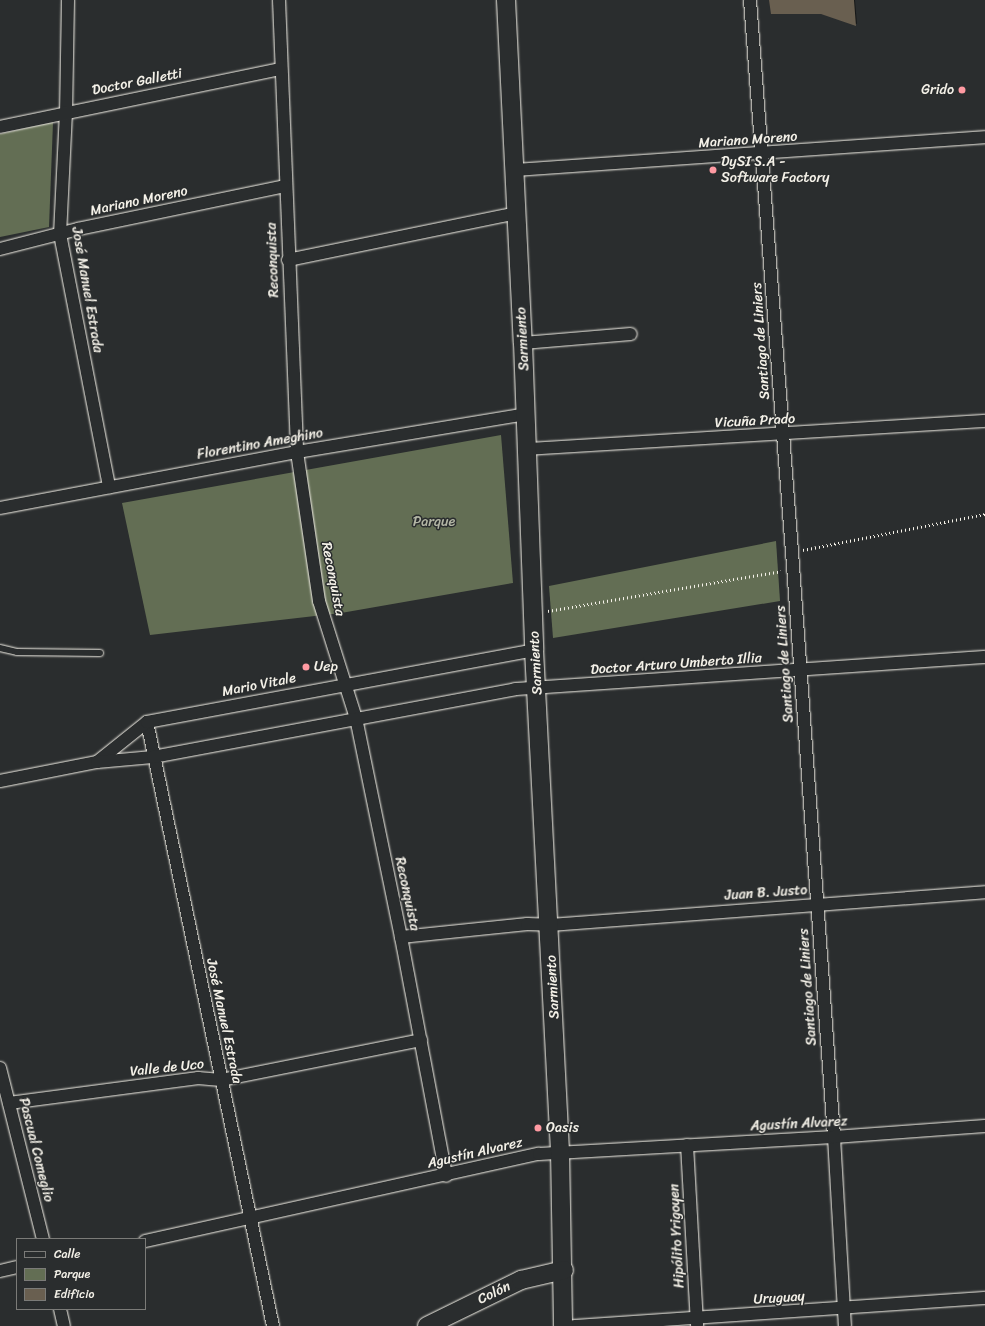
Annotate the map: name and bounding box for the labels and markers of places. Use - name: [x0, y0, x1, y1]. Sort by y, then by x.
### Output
- place label: Grido: [921, 82, 954, 98]
- marker: Grido: [957, 85, 967, 95]
- place label: DySI S.A - Software Factory: [721, 154, 829, 186]
- marker: DySI S.A - Software Factory: [708, 165, 718, 175]
- place label: Uep: [314, 659, 338, 675]
- marker: Uep: [301, 662, 311, 672]
- place label: Oasis: [546, 1120, 579, 1136]
- marker: Oasis: [533, 1123, 543, 1133]

